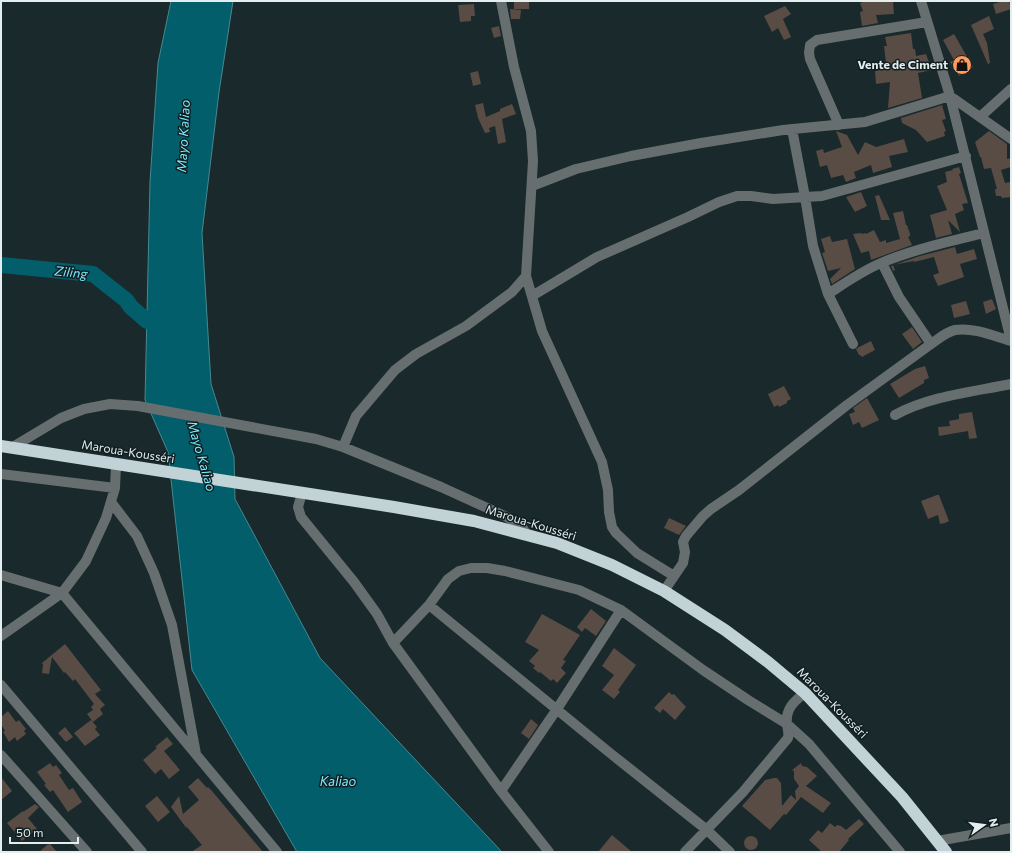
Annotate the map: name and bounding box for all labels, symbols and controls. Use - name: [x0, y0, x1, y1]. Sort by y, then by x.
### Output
- shop icon: Vente de Ciment: [951, 54, 973, 76]
- place label: Vente de Ciment: [857, 57, 948, 71]
- water label: Mayo Kaliao: [173, 99, 193, 173]
- water label: Ziling: [53, 262, 89, 282]
- water label: Mayo Kaliao: [184, 419, 220, 493]
- street label: Maroua-Kousséri: [81, 437, 176, 465]
- street label: Maroua-Kousséri: [484, 502, 578, 542]
- street label: Maroua-Kousséri: [795, 664, 871, 740]
- water label: Kaliao: [320, 773, 357, 789]
- north arrow: [964, 805, 1004, 845]
- text: N: [987, 817, 1001, 828]
- scale bar: [10, 819, 78, 845]
- text: 50 m: [16, 825, 44, 839]

